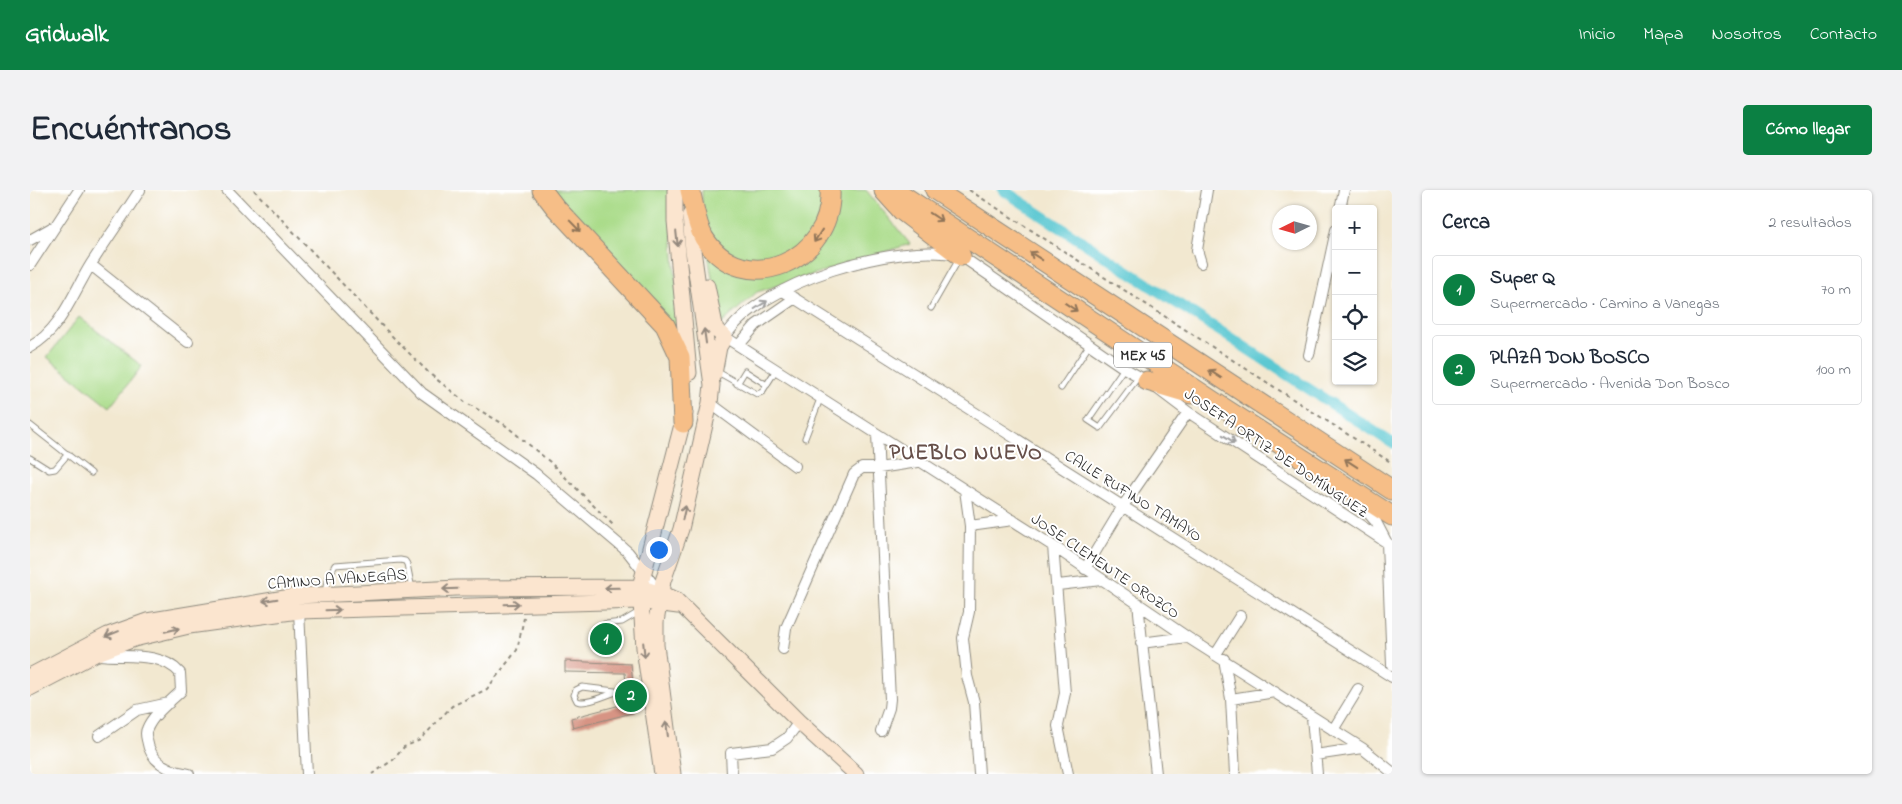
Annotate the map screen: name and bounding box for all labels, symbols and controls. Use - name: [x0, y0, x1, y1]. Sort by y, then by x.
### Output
- text: Gridwalk: [25, 18, 109, 53]
- text: Inicio: [1578, 22, 1615, 48]
- text: Mapa: [1643, 22, 1684, 48]
- text: Nosotros: [1712, 22, 1782, 48]
- text: Contacto: [1810, 22, 1877, 48]
- text: Encuéntranos: [30, 105, 232, 156]
- button: Cómo llegar: [1743, 105, 1872, 155]
- north arrow: [1272, 205, 1317, 250]
- map controls: [1332, 205, 1377, 385]
- button: +: [1332, 205, 1377, 250]
- text: Cerca: [1442, 208, 1490, 238]
- text: 2 resultados: [1769, 211, 1852, 235]
- one-way arrow: [928, 212, 942, 222]
- one-way arrow: [569, 220, 581, 232]
- one-way arrow: [813, 229, 823, 243]
- one-way arrow: [672, 230, 682, 246]
- button: −: [1332, 250, 1377, 295]
- one-way arrow: [1029, 251, 1043, 261]
- text: Super Q: [1490, 265, 1555, 292]
- text: 1: [1456, 278, 1462, 302]
- text: 70 m: [1821, 278, 1851, 302]
- text: Supermercado · Camino a Vanegas: [1490, 292, 1720, 316]
- button: locate: [1332, 295, 1377, 340]
- one-way arrow: [753, 299, 767, 309]
- one-way arrow: [1064, 302, 1078, 312]
- one-way arrow: [700, 329, 710, 345]
- button: layers: [1332, 340, 1377, 385]
- road number: MEX 45: [1114, 342, 1172, 368]
- text: PLAZA DON BOSCO: [1490, 345, 1650, 372]
- text: 2: [1455, 358, 1463, 382]
- text: 100 m: [1816, 358, 1851, 382]
- one-way arrow: [1209, 369, 1223, 379]
- text: Supermercado · Avenida Don Bosco: [1490, 372, 1730, 396]
- street label: JOSEFA ORTIZ DE DOMÍNGUEZ: [1179, 383, 1373, 525]
- one-way arrow: [1222, 434, 1236, 444]
- district label: PUEBLO NUEVO: [889, 439, 1043, 469]
- street label: CALLE RUFINO TAMAYO: [1060, 445, 1206, 549]
- one-way arrow: [1345, 458, 1359, 468]
- one-way arrow: [680, 505, 689, 521]
- street label: JOSE CLEMENTE OROZCO: [1026, 508, 1184, 626]
- your location: [646, 537, 672, 563]
- street label: CAMINO A VANEGAS: [267, 563, 407, 597]
- one-way arrow: [605, 583, 621, 593]
- one-way arrow: [442, 584, 458, 593]
- one-way arrow: [263, 595, 279, 605]
- one-way arrow: [504, 599, 520, 608]
- one-way arrow: [324, 605, 340, 615]
- pin: 1: [590, 620, 622, 658]
- one-way arrow: [163, 625, 179, 634]
- one-way arrow: [105, 630, 120, 639]
- one-way arrow: [639, 641, 649, 657]
- pin: 2: [615, 677, 647, 715]
- one-way arrow: [662, 722, 672, 738]

